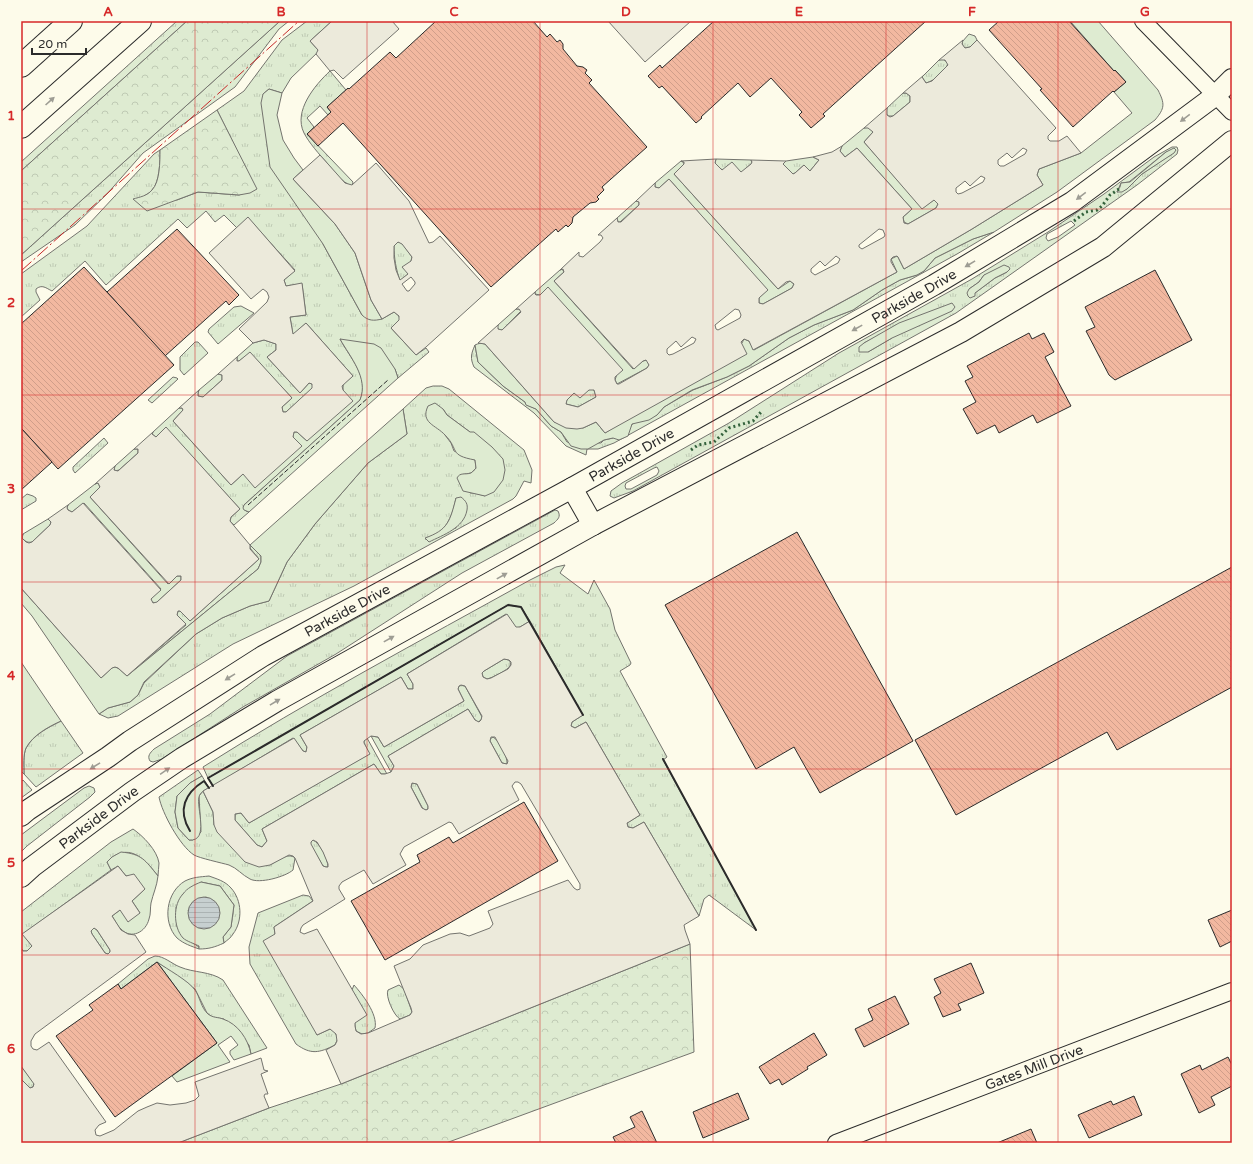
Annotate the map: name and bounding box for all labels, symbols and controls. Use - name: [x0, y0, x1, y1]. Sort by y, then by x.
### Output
- text: A: [103, 4, 113, 20]
- text: B: [276, 4, 286, 20]
- text: C: [449, 4, 459, 20]
- text: D: [621, 4, 631, 20]
- text: E: [795, 4, 803, 20]
- text: F: [968, 4, 976, 20]
- text: G: [1140, 4, 1150, 20]
- scale bar: [32, 30, 86, 56]
- text: 20 m: [38, 37, 67, 51]
- one-way arrow: [45, 97, 55, 106]
- text: 1: [7, 108, 15, 124]
- one-way arrow: [1179, 114, 1190, 122]
- one-way arrow: [1075, 192, 1086, 200]
- one-way arrow: [964, 260, 976, 267]
- street label: Parkside Drive: [868, 265, 959, 327]
- text: 2: [7, 295, 15, 311]
- one-way arrow: [851, 325, 863, 332]
- street label: Parkside Drive: [586, 424, 677, 485]
- text: 3: [7, 481, 15, 497]
- one-way arrow: [496, 572, 508, 579]
- street label: Parkside Drive: [301, 580, 393, 640]
- one-way arrow: [383, 635, 395, 642]
- text: 4: [7, 668, 16, 684]
- one-way arrow: [224, 673, 236, 680]
- one-way arrow: [270, 698, 280, 706]
- one-way arrow: [89, 762, 100, 769]
- one-way arrow: [160, 767, 170, 775]
- street label: Parkside Drive: [55, 782, 142, 852]
- text: 5: [7, 855, 15, 871]
- street label: Gates Mill Drive: [982, 1040, 1086, 1094]
- text: 6: [7, 1041, 15, 1057]

